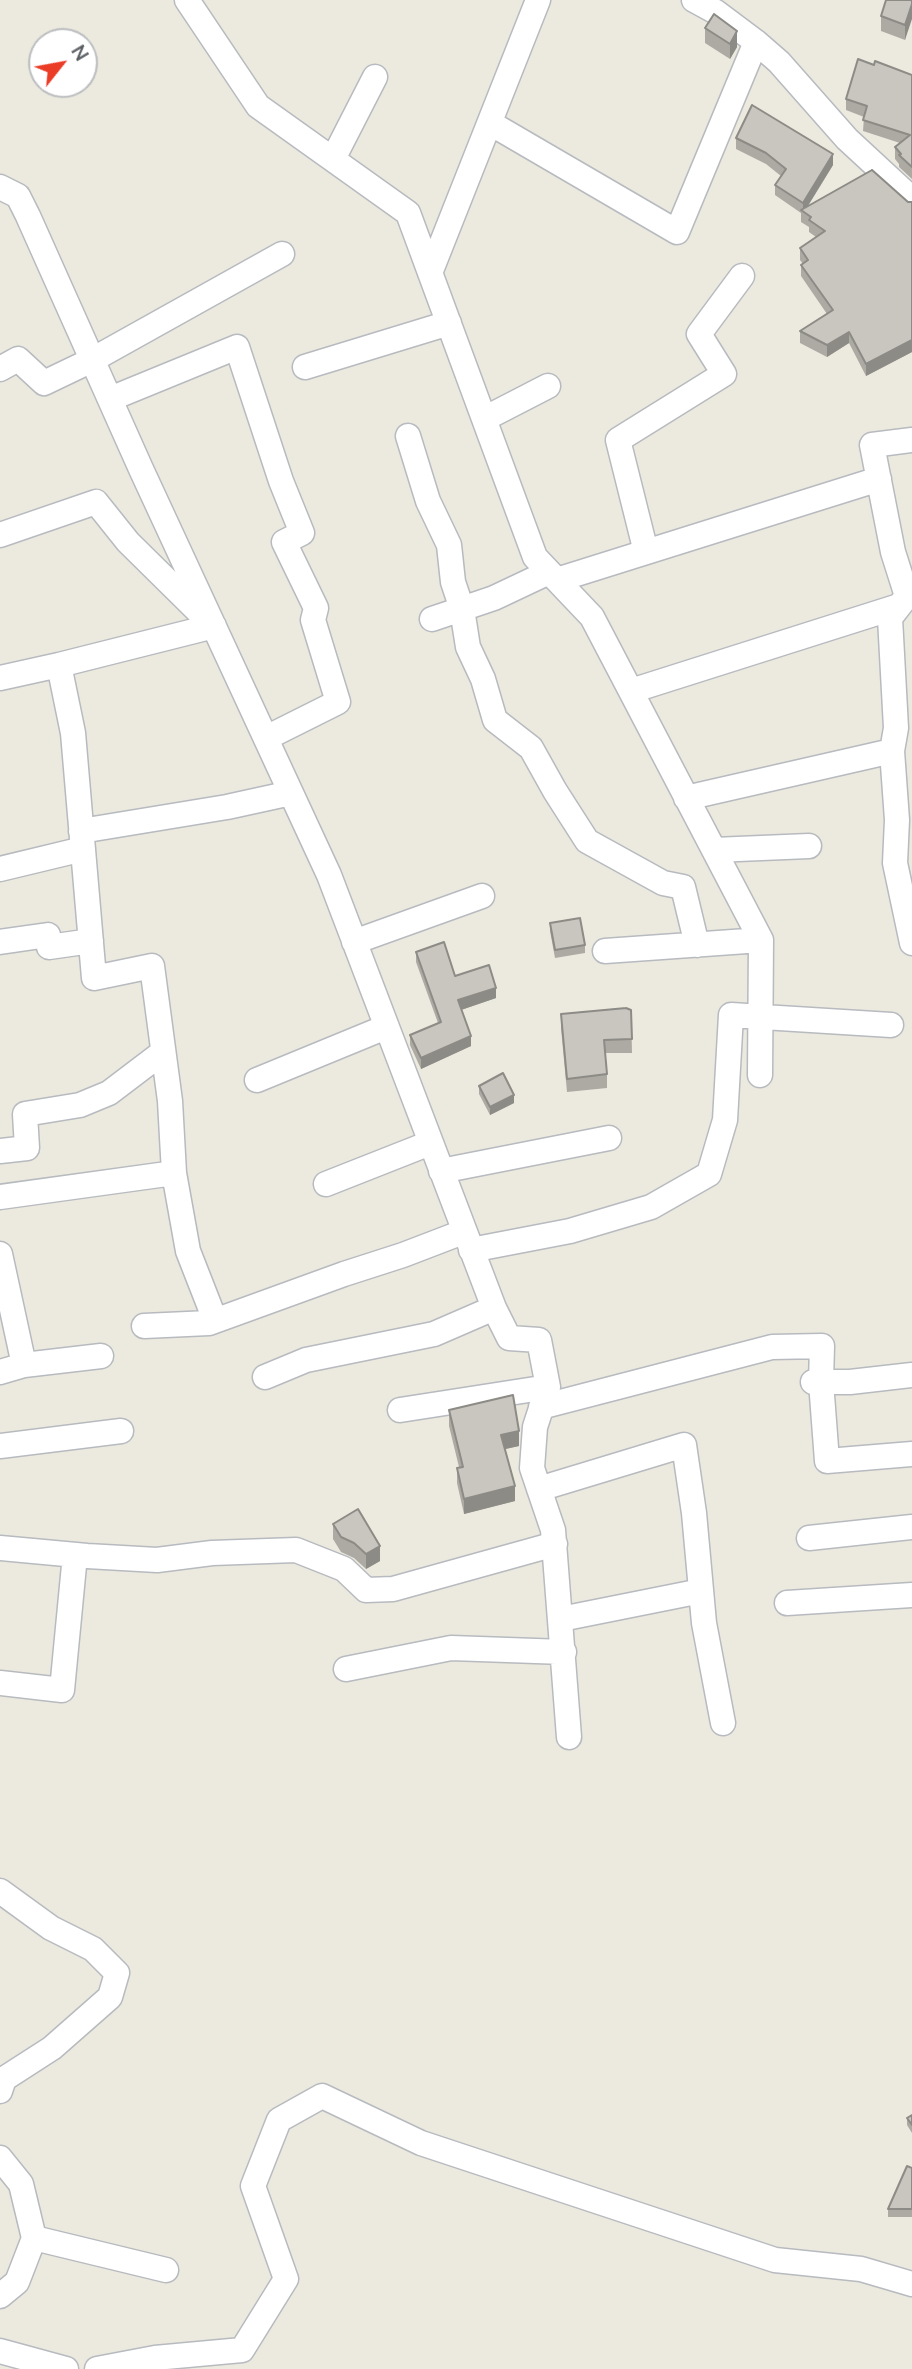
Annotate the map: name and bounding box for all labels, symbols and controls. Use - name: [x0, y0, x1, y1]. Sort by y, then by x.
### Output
- north arrow: [28, 28, 98, 98]
- text: N: [64, 40, 94, 66]

